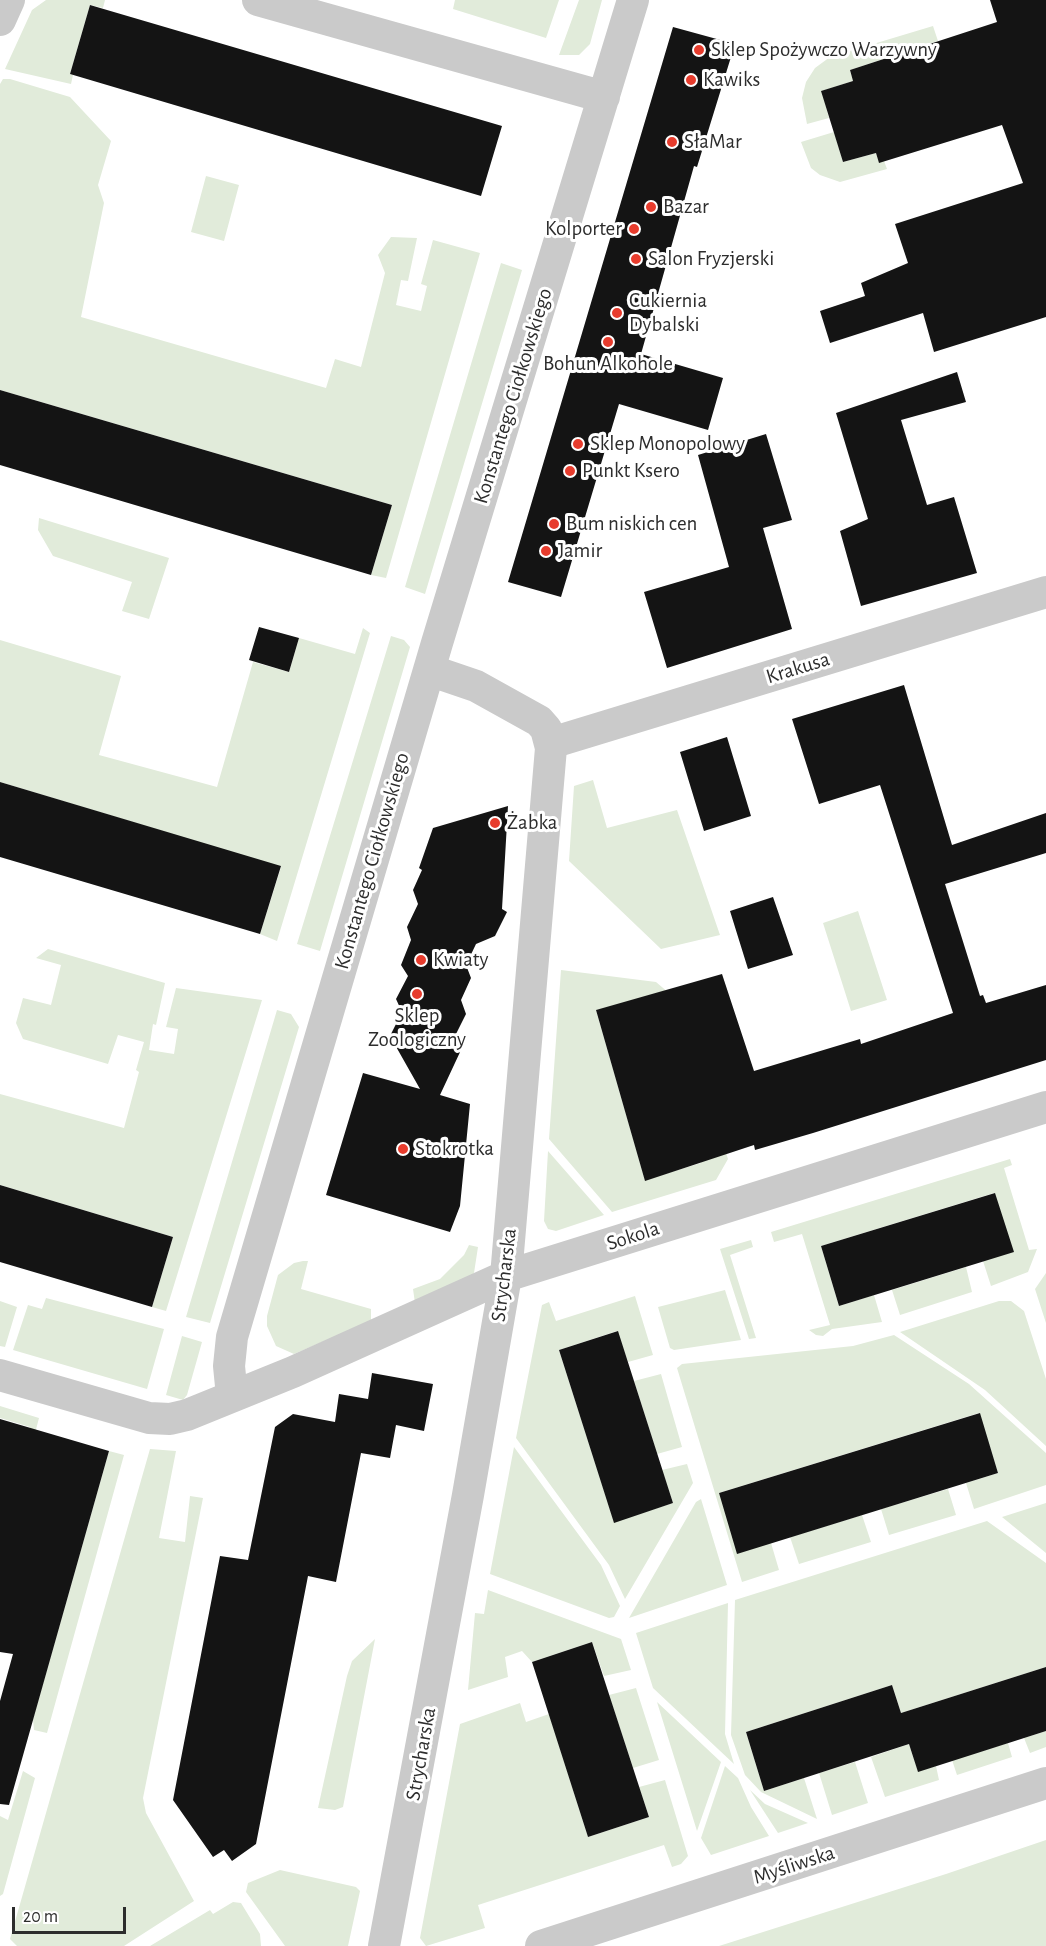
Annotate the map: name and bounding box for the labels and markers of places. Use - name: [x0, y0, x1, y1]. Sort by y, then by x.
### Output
- place label: Sklep Spożywczo Warzywny: [711, 37, 937, 63]
- marker: Sklep Spożywczo Warzywny: [692, 43, 706, 57]
- place label: Kawiks: [703, 67, 760, 93]
- marker: Kawiks: [684, 73, 698, 87]
- place label: SłaMar: [684, 129, 742, 155]
- marker: SłaMar: [665, 135, 679, 149]
- place label: Bazar: [663, 194, 709, 220]
- marker: Bazar: [644, 200, 658, 214]
- place label: Kolporter: [545, 216, 622, 242]
- marker: Kolporter: [627, 222, 641, 236]
- place label: Salon Fryzjerski: [648, 246, 774, 272]
- marker: Salon Fryzjerski: [629, 252, 643, 266]
- place label: Cukiernia Dybalski: [629, 288, 707, 338]
- marker: Cukiernia Dybalski: [610, 306, 624, 320]
- marker: Bohun Alkohole: [601, 335, 615, 349]
- place label: Bohun Alkohole: [543, 351, 673, 377]
- place label: Sklep Monopolowy: [590, 431, 745, 457]
- marker: Sklep Monopolowy: [571, 437, 585, 451]
- place label: Punkt Ksero: [582, 458, 680, 484]
- marker: Punkt Ksero: [563, 464, 577, 478]
- place label: Bum niskich cen: [566, 511, 697, 537]
- marker: Bum niskich cen: [547, 517, 561, 531]
- place label: Jamir: [558, 538, 602, 564]
- marker: Jamir: [539, 544, 553, 558]
- place label: Żabka: [507, 810, 557, 836]
- marker: Żabka: [488, 816, 502, 830]
- place label: Kwiaty: [433, 947, 489, 973]
- marker: Kwiaty: [414, 953, 428, 967]
- marker: Sklep Zoologiczny: [410, 987, 424, 1001]
- place label: Sklep Zoologiczny: [368, 1003, 466, 1053]
- place label: Stokrotka: [415, 1136, 494, 1162]
- marker: Stokrotka: [396, 1142, 410, 1156]

